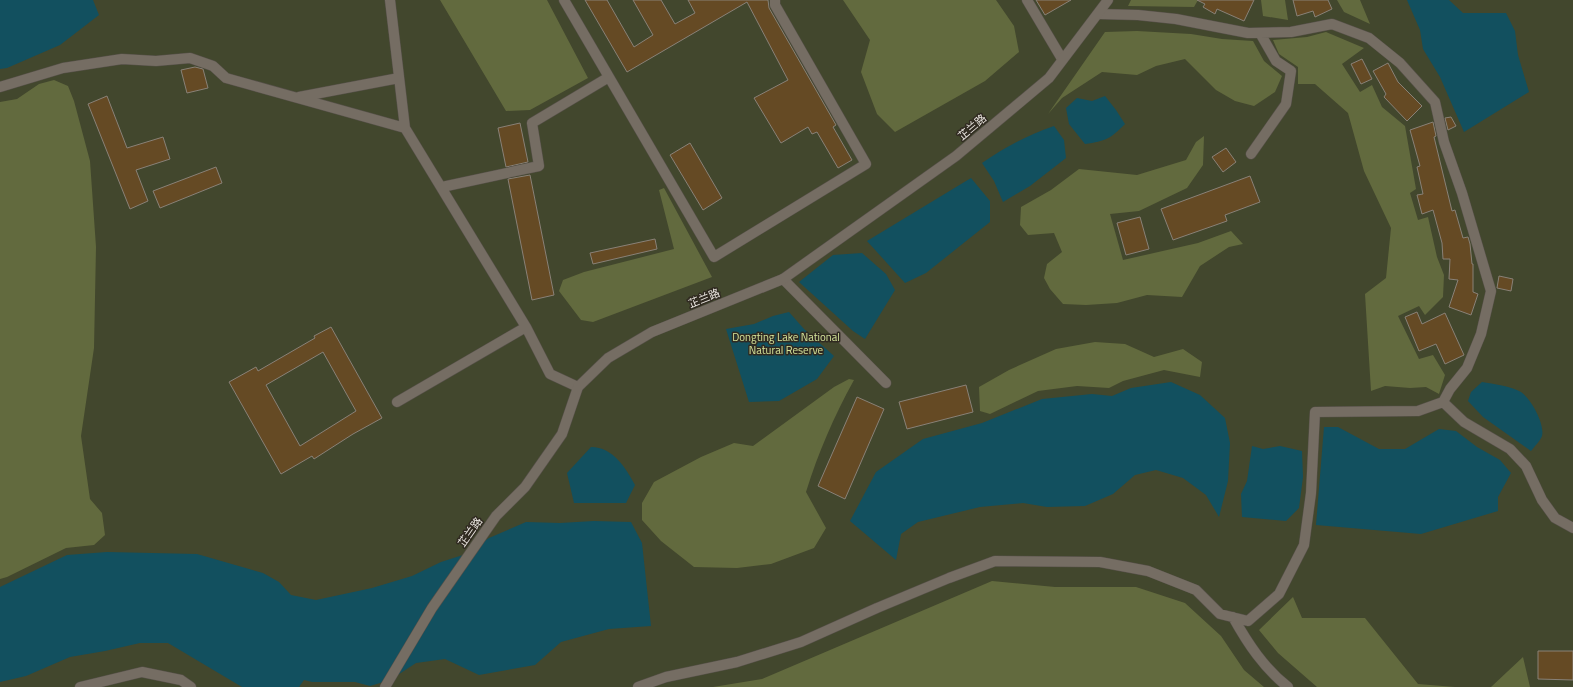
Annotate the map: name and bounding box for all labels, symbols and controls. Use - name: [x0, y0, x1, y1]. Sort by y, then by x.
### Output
- street label: 芷兰路: [954, 110, 990, 144]
- street label: 芷兰路: [686, 284, 722, 312]
- park label: Dongting Lake National Natural Reserve: [732, 329, 840, 358]
- street label: 芷兰路: [454, 514, 486, 550]

